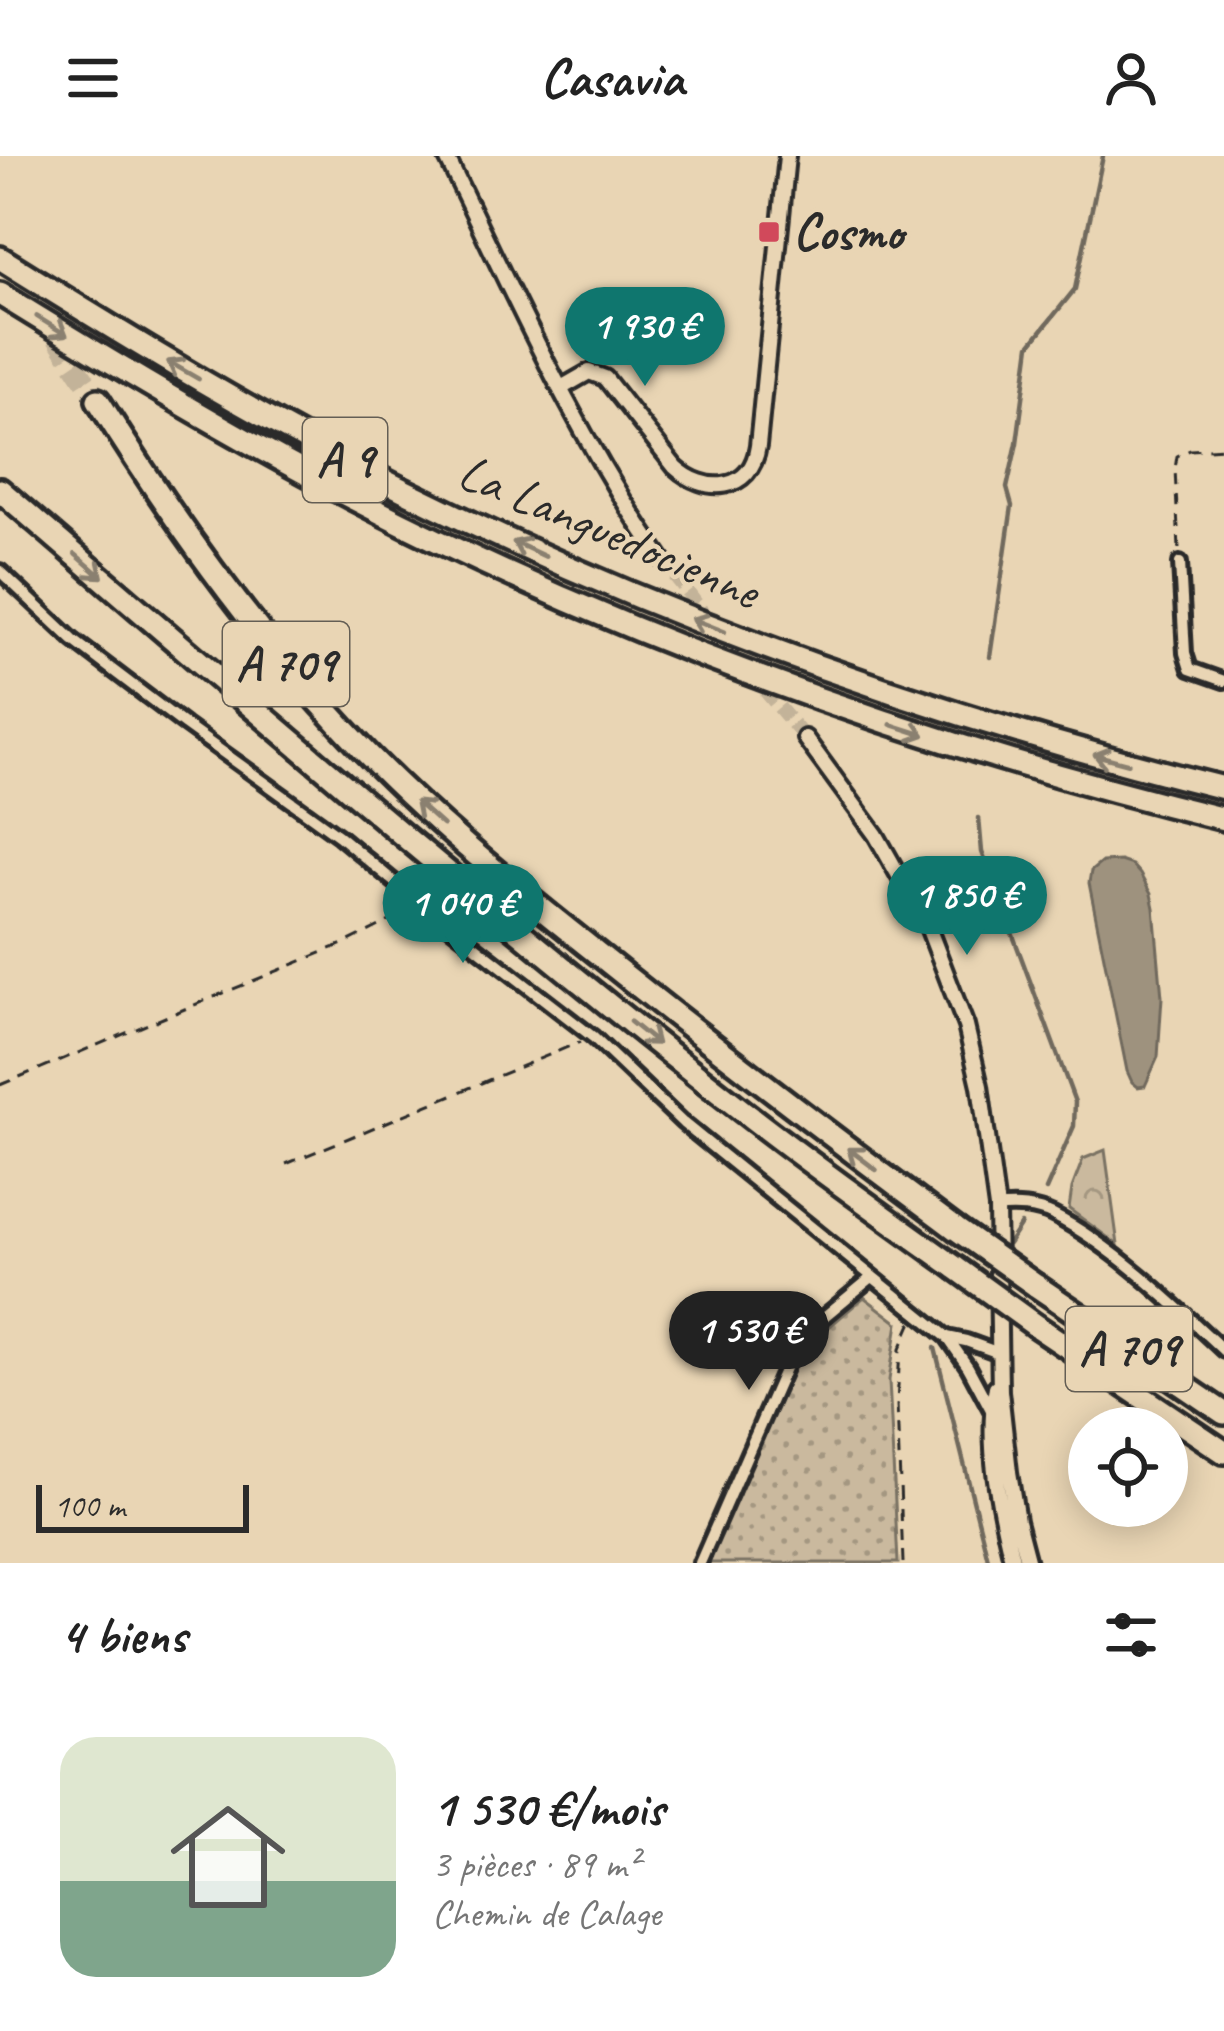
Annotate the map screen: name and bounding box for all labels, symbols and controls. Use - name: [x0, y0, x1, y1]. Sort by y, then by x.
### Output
- text: Casavia: [540, 44, 684, 112]
- icon: menu: [60, 45, 126, 111]
- icon: person: [1098, 45, 1164, 111]
- place label: Cosmo: [793, 200, 908, 264]
- marker: Cosmo: [756, 219, 782, 245]
- pin: 1 930 €: [534, 287, 756, 389]
- text: 1 930 €: [592, 301, 698, 350]
- one-way arrow: [34, 314, 68, 338]
- one-way arrow: [167, 358, 201, 382]
- road number: A 9: [303, 418, 387, 502]
- street label: La Languedocienne: [449, 439, 772, 624]
- one-way arrow: [512, 537, 548, 559]
- one-way arrow: [73, 552, 103, 579]
- one-way arrow: [690, 612, 727, 634]
- road number: A 709: [223, 622, 349, 706]
- one-way arrow: [888, 720, 926, 742]
- one-way arrow: [1092, 746, 1130, 768]
- one-way arrow: [415, 800, 445, 827]
- pin: 1 850 €: [856, 856, 1078, 958]
- pin: 1 040 €: [352, 864, 574, 966]
- text: 1 850 €: [914, 870, 1020, 919]
- text: 1 040 €: [410, 878, 516, 927]
- one-way arrow: [628, 1019, 659, 1047]
- one-way arrow: [846, 1147, 879, 1173]
- pin: 1 530 €: [638, 1291, 860, 1393]
- text: 1 530 €: [696, 1305, 802, 1354]
- road number: A 709: [1066, 1307, 1192, 1391]
- map controls: [1068, 1407, 1188, 1527]
- button: locate: [1068, 1407, 1188, 1527]
- scale bar: [36, 1479, 249, 1532]
- text: 100 m: [54, 1485, 125, 1527]
- icon: filters: [1098, 1602, 1164, 1668]
- text: 4 biens: [60, 1603, 186, 1667]
- text: 1 530 €/mois: [432, 1776, 664, 1840]
- icon: home: [156, 1785, 300, 1929]
- text: 3 pièces · 89 m²: [432, 1840, 639, 1889]
- text: Chemin de Calage: [432, 1889, 661, 1938]

